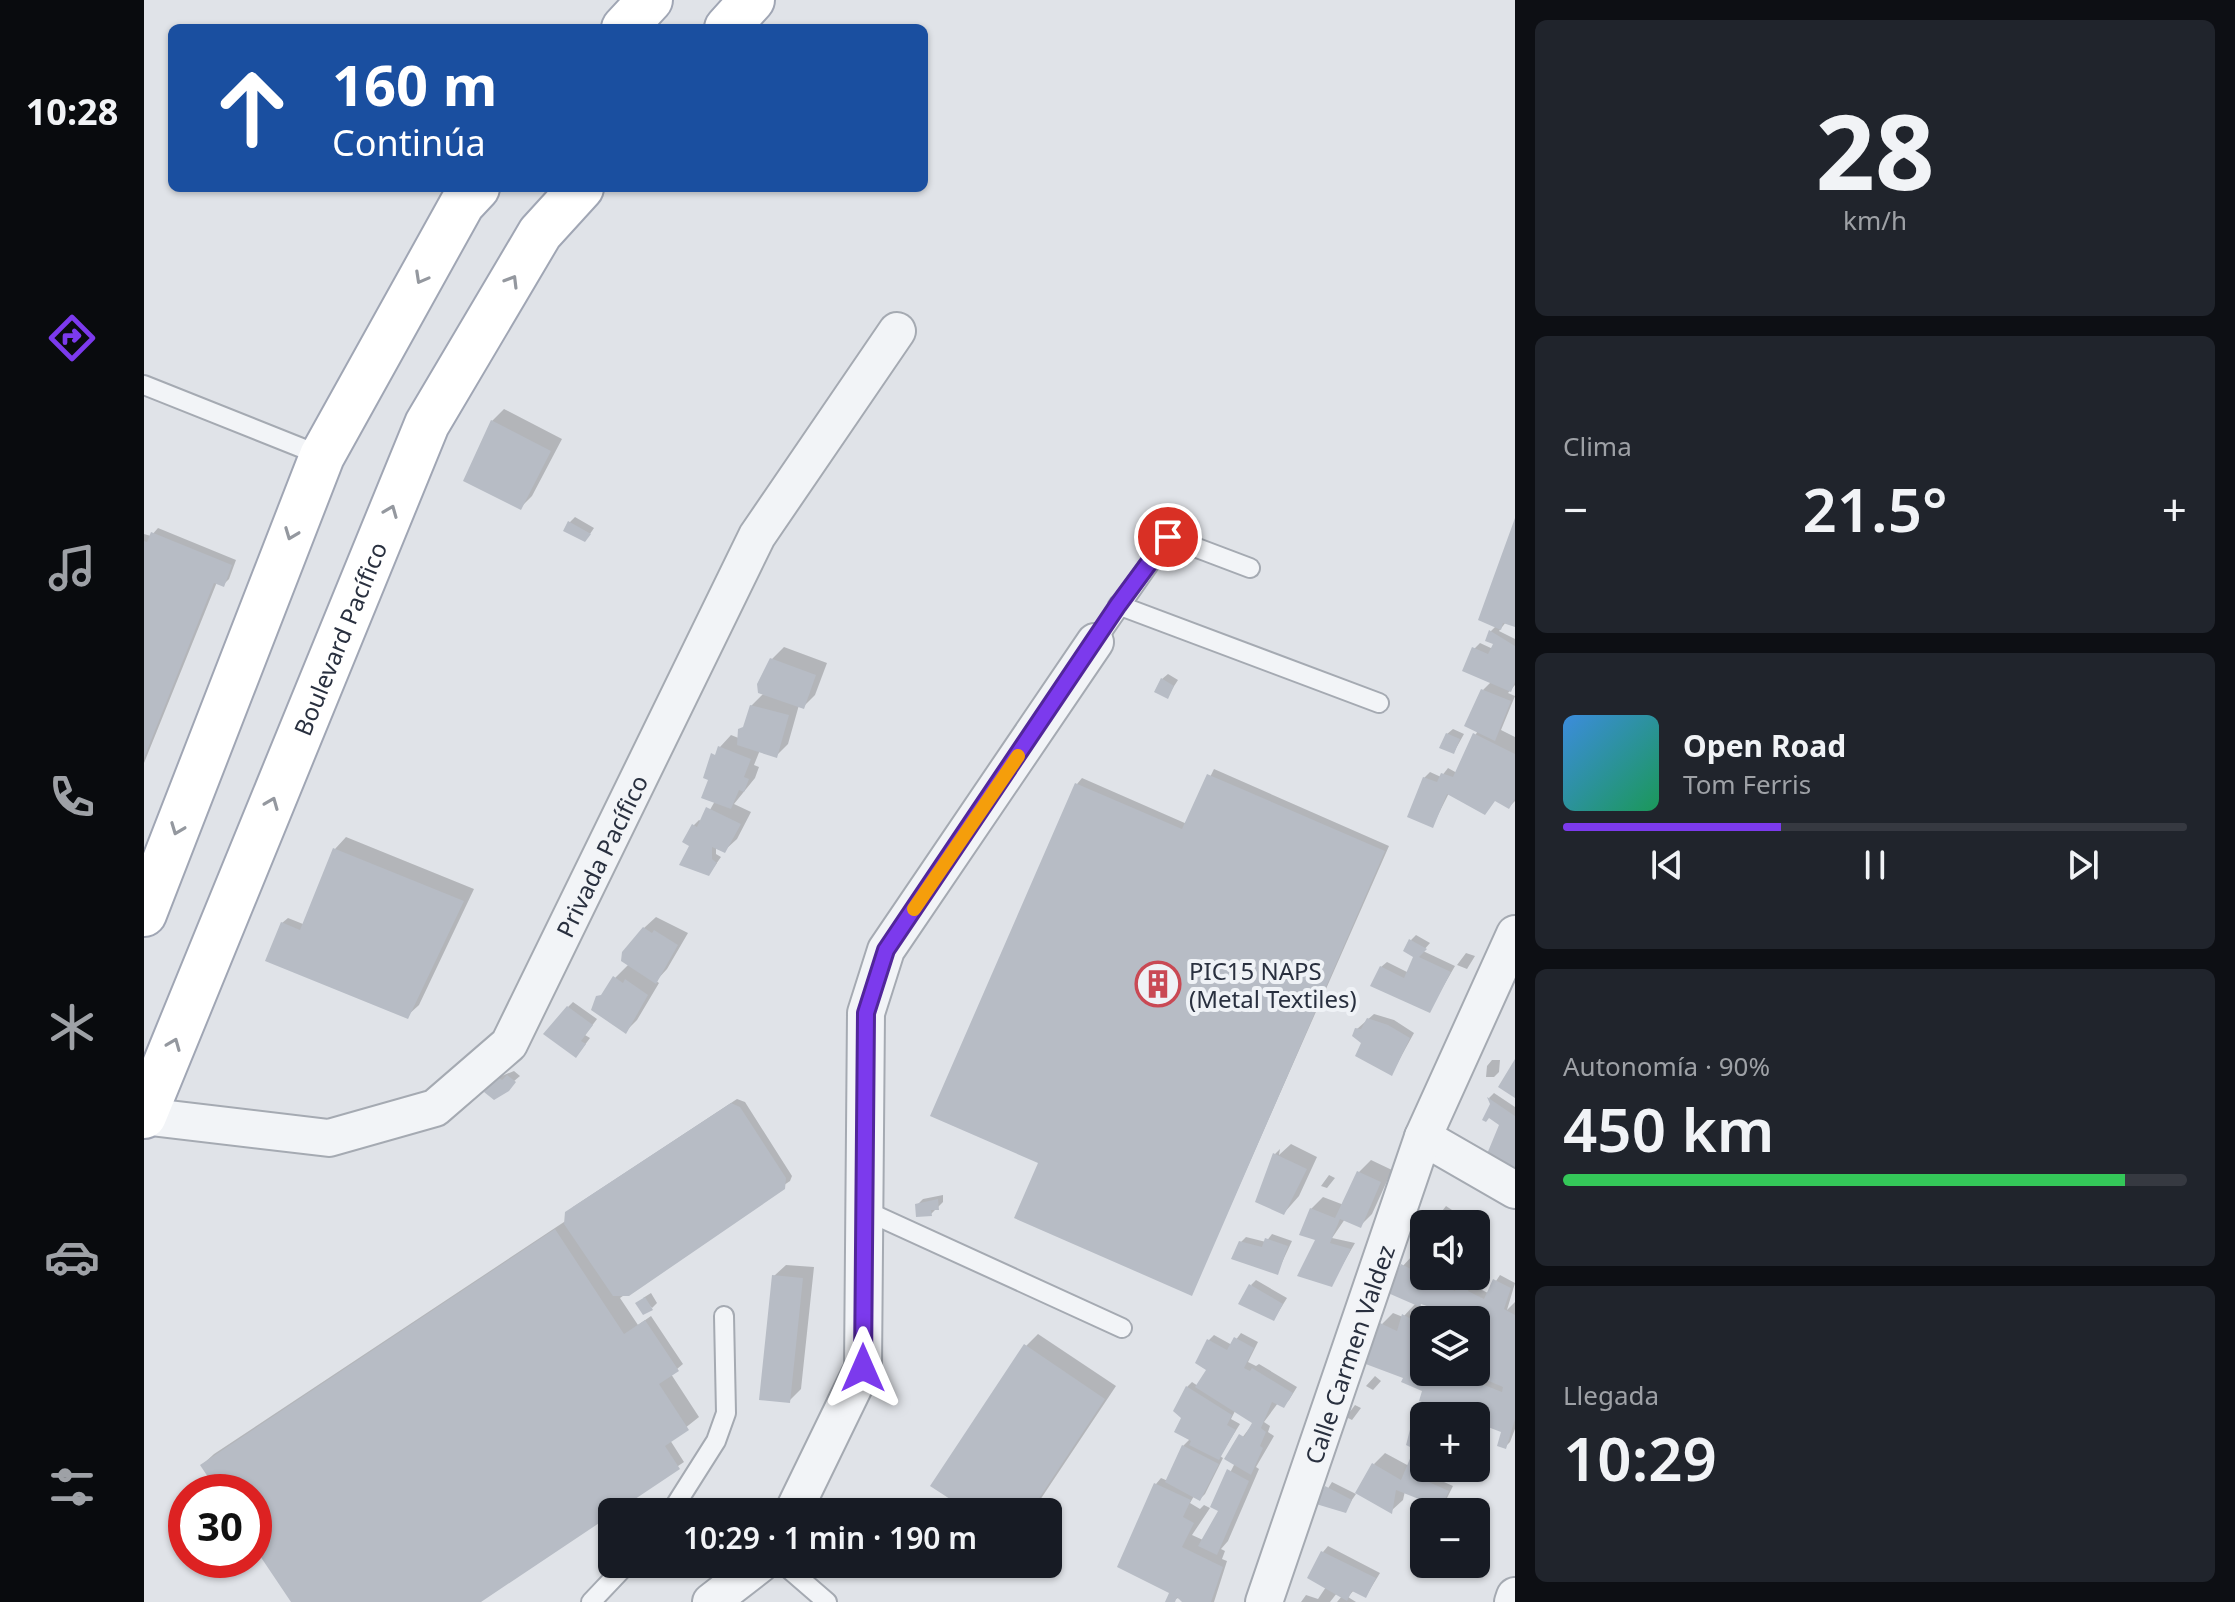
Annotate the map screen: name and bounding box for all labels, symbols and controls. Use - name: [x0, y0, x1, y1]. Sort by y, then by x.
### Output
- text: 160 m: [332, 46, 497, 122]
- icon: ahead: [200, 56, 304, 160]
- text: 28: [1816, 79, 1934, 220]
- text: 10:28: [26, 87, 118, 136]
- text: Continúa: [332, 118, 486, 167]
- text: km/h: [1843, 202, 1907, 238]
- one-way arrow: [415, 269, 431, 283]
- one-way arrow: [502, 275, 517, 290]
- icon: directions: [44, 310, 100, 366]
- text: Clima: [1563, 428, 1632, 464]
- text: 21.5°: [1802, 468, 1948, 550]
- text: −: [1563, 479, 1588, 539]
- text: +: [2162, 479, 2187, 539]
- pin: [1134, 503, 1202, 571]
- one-way arrow: [382, 505, 398, 519]
- icon: arrive: [1146, 515, 1190, 559]
- one-way arrow: [285, 526, 301, 540]
- street label: Boulevard Pacífico: [285, 537, 394, 740]
- icon: music: [44, 540, 100, 596]
- text: Open Road: [1683, 725, 1846, 766]
- text: Tom Ferris: [1683, 766, 1811, 802]
- icon: phone: [44, 769, 100, 825]
- street label: Privada Pacífico: [547, 769, 655, 942]
- one-way arrow: [262, 797, 279, 811]
- one-way arrow: [170, 821, 187, 835]
- icon: previous: [1645, 843, 1689, 887]
- icon: pause: [1853, 843, 1897, 887]
- icon: next: [2061, 843, 2105, 887]
- place label: PIC15 NAPS (Metal Textiles): [1189, 954, 1357, 1015]
- building icon: PIC15 NAPS (Metal Textiles): [1134, 960, 1182, 1008]
- icon: climate: [44, 999, 100, 1055]
- one-way arrow: [164, 1038, 180, 1052]
- text: Autonomía · 90%: [1563, 1048, 1770, 1084]
- text: 450 km: [1563, 1088, 1774, 1170]
- map controls: [1410, 1210, 1490, 1578]
- button: sound: [1410, 1210, 1490, 1290]
- icon: car: [44, 1229, 100, 1285]
- street label: Calle Carmen Valdez: [1296, 1240, 1401, 1468]
- button: layers: [1410, 1306, 1490, 1386]
- position arrow: [821, 1326, 905, 1410]
- text: Llegada: [1563, 1377, 1659, 1413]
- button: +: [1410, 1402, 1490, 1482]
- text: 10:29: [1563, 1417, 1717, 1499]
- icon: filters: [44, 1459, 100, 1515]
- speed limit sign: 30: [168, 1474, 272, 1578]
- button: −: [1410, 1498, 1490, 1578]
- text: 10:29 · 1 min · 190 m: [683, 1517, 977, 1558]

